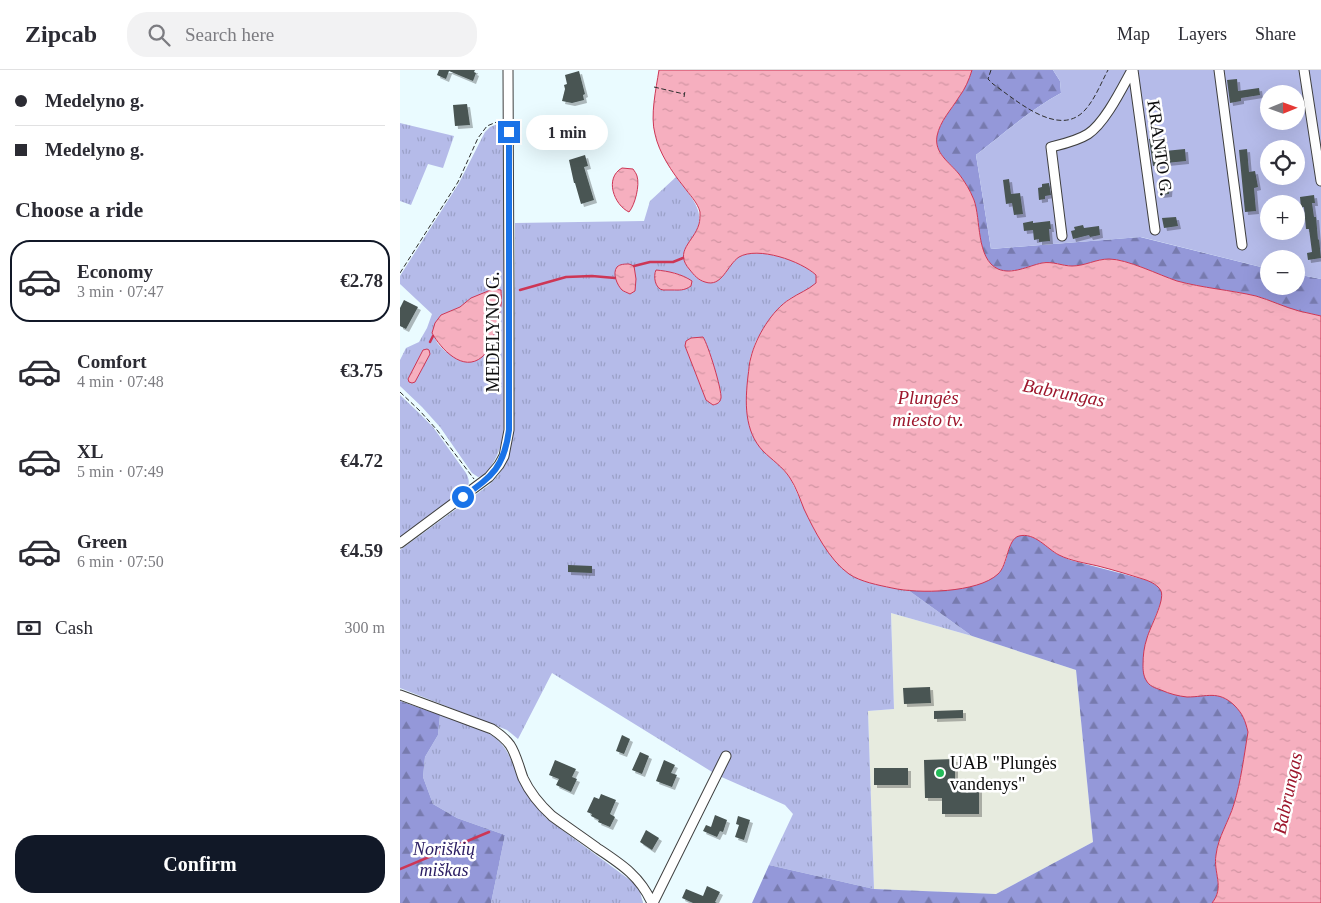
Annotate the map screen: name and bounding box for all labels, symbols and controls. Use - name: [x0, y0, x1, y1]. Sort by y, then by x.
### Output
- search box: [127, 12, 477, 57]
- text: Zipcab: [25, 21, 97, 47]
- icon: search: [145, 21, 173, 49]
- text: Search here: [185, 24, 274, 45]
- text: Map: [1117, 24, 1150, 44]
- text: Layers: [1178, 24, 1227, 44]
- text: Share: [1255, 24, 1296, 44]
- north arrow: [1260, 85, 1305, 130]
- map controls: [1260, 85, 1305, 295]
- text: Medelyno g.: [45, 90, 144, 111]
- street label: KRANTO G.: [1143, 99, 1177, 197]
- callout: 1 min: [526, 114, 609, 150]
- route end: [498, 121, 520, 143]
- text: 1 min: [548, 124, 586, 141]
- text: Medelyno g.: [45, 139, 144, 160]
- button: locate: [1260, 140, 1305, 185]
- button: +: [1260, 195, 1305, 240]
- text: Choose a ride: [15, 197, 143, 222]
- button: −: [1260, 250, 1305, 295]
- icon: car: [17, 259, 62, 304]
- text: Economy: [77, 261, 153, 282]
- text: €2.78: [340, 270, 383, 291]
- street label: MEDELYNO G.: [483, 271, 503, 393]
- text: 3 min · 07:47: [77, 283, 164, 300]
- icon: car: [17, 349, 62, 394]
- text: Comfort: [77, 351, 147, 372]
- text: €3.75: [340, 360, 383, 381]
- text: 4 min · 07:48: [77, 373, 164, 390]
- water label: Babrungas: [1021, 374, 1107, 411]
- water label: Plungės miesto tv.: [892, 387, 964, 430]
- icon: car: [17, 439, 62, 484]
- text: XL: [77, 441, 103, 462]
- text: €4.72: [340, 450, 383, 471]
- text: 5 min · 07:49: [77, 463, 164, 480]
- route start: [452, 486, 474, 508]
- icon: car: [17, 529, 62, 574]
- text: Green: [77, 531, 127, 552]
- text: €4.59: [340, 540, 383, 561]
- text: 6 min · 07:50: [77, 553, 164, 570]
- icon: cash: [15, 614, 43, 642]
- text: Cash: [55, 617, 93, 638]
- text: 300 m: [345, 619, 385, 636]
- water label: Babrungas: [1269, 750, 1306, 836]
- place label: UAB "Plungės vandenys": [950, 753, 1057, 794]
- marker: UAB "Plungės vandenys": [934, 767, 946, 779]
- button: Confirm: [15, 835, 385, 893]
- park label: Noriškių miškas: [412, 839, 475, 880]

